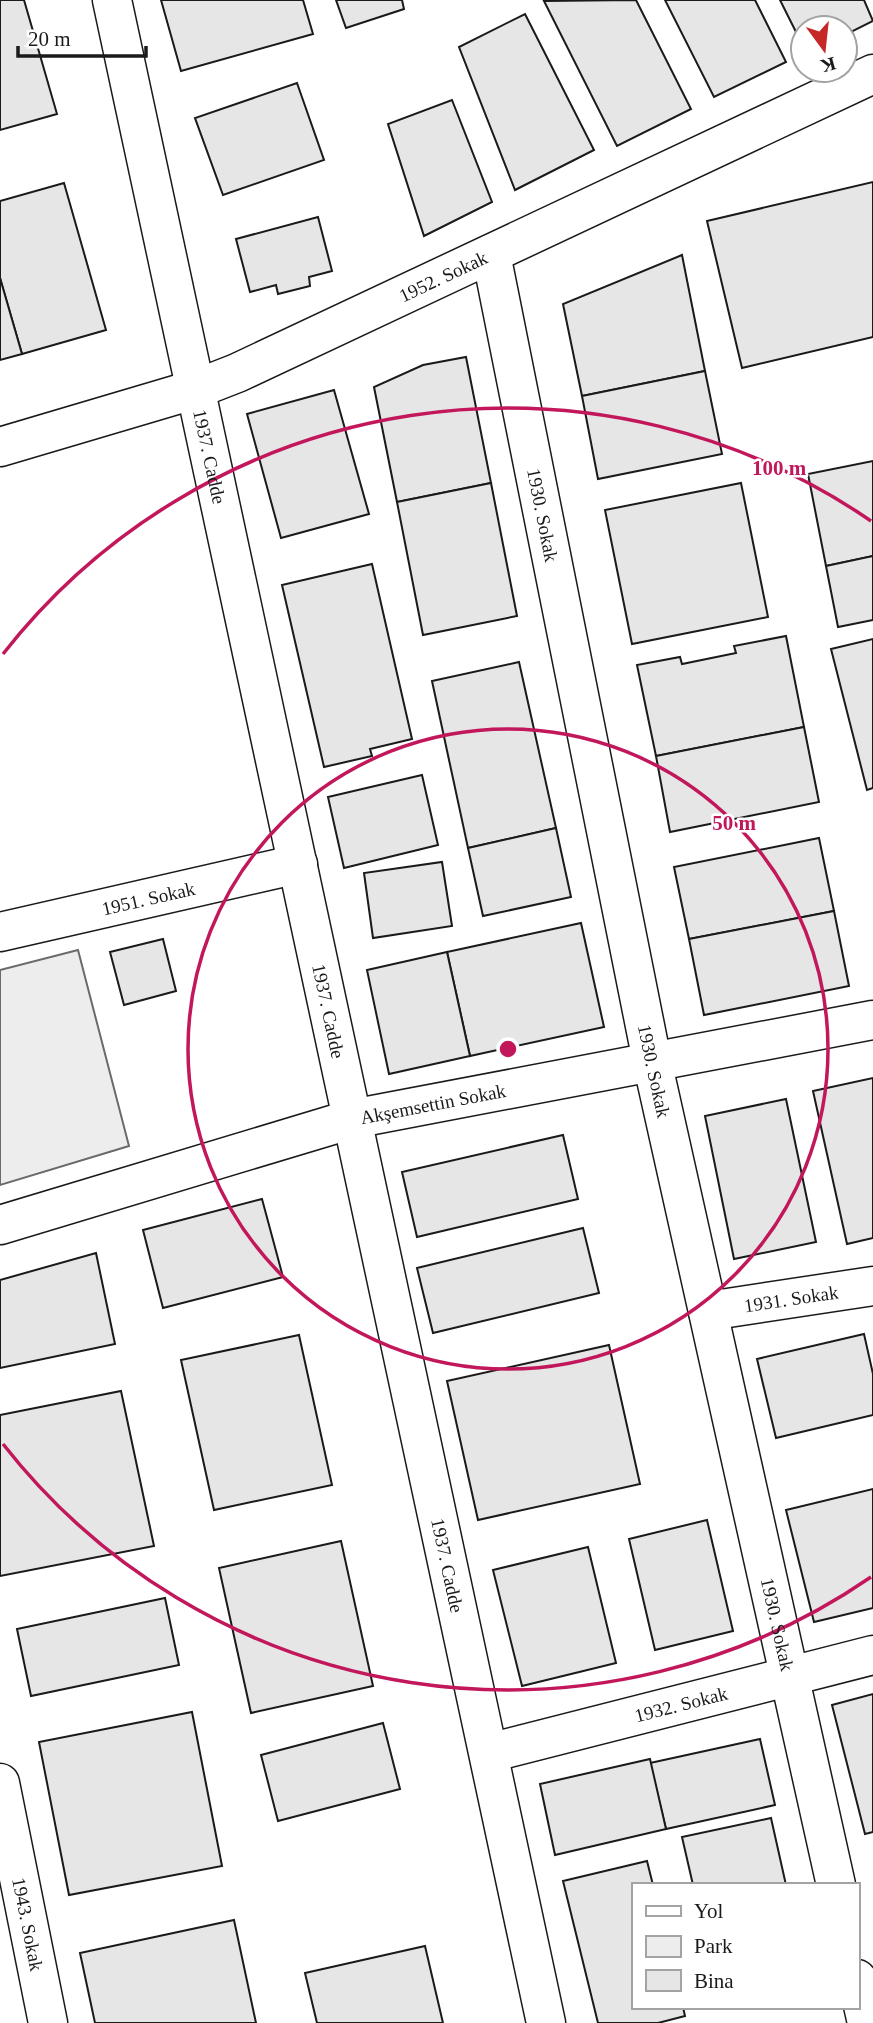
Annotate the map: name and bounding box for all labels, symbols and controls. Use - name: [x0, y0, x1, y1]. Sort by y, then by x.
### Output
- scale bar: [18, 14, 145, 58]
- north arrow: [789, 14, 859, 84]
- text: 20 m: [28, 27, 71, 51]
- text: K: [818, 53, 838, 77]
- street label: 1952. Sokak: [396, 246, 491, 306]
- street label: 1937. Cadde: [190, 407, 230, 506]
- text: 100 m: [752, 456, 807, 480]
- street label: 1930. Sokak: [523, 466, 563, 564]
- text: 50 m: [712, 811, 756, 835]
- street label: 1951. Sokak: [100, 877, 197, 919]
- street label: 1937. Cadde: [309, 962, 349, 1060]
- street label: 1930. Sokak: [634, 1022, 675, 1120]
- centre of rings: [496, 1037, 520, 1061]
- street label: Akşemsettin Sokak: [359, 1079, 508, 1128]
- street label: 1931. Sokak: [743, 1281, 840, 1316]
- street label: 1937. Cadde: [427, 1516, 468, 1615]
- street label: 1930. Sokak: [757, 1576, 798, 1673]
- street label: 1932. Sokak: [632, 1682, 730, 1726]
- street label: 1943. Sokak: [9, 1876, 48, 1973]
- legend: [632, 1883, 859, 2009]
- text: Yol: [694, 1899, 724, 1923]
- text: Park: [694, 1934, 733, 1958]
- text: Bina: [694, 1969, 734, 1993]

